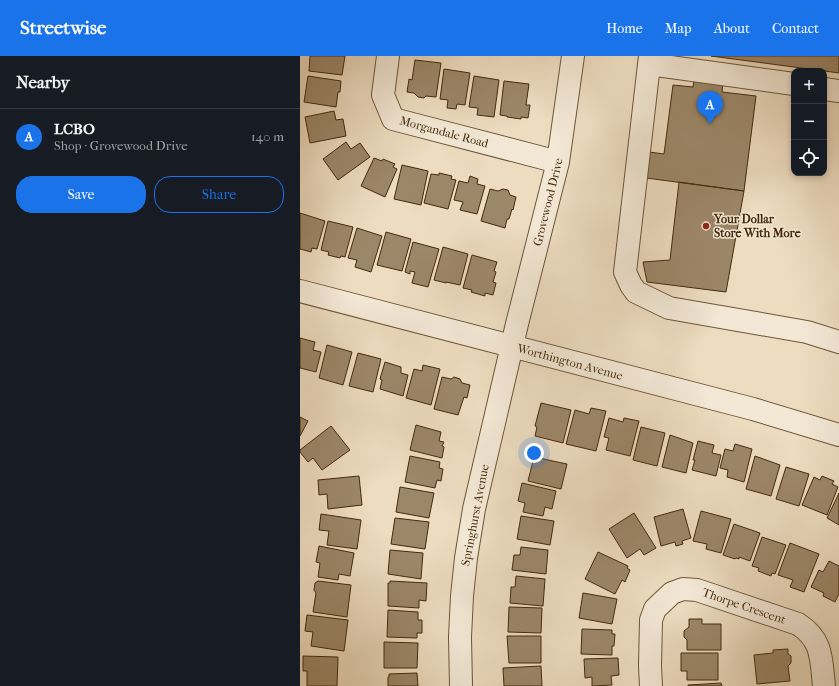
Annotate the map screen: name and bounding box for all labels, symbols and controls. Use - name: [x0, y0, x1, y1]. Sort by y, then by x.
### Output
- text: Streetwise: [20, 17, 106, 39]
- text: Home: [606, 20, 643, 37]
- text: Map: [665, 20, 692, 37]
- text: About: [714, 20, 750, 37]
- text: Contact: [772, 20, 819, 37]
- map controls: [791, 68, 827, 176]
- button: +: [791, 68, 827, 104]
- text: Nearby: [16, 72, 70, 92]
- pin: A: [697, 91, 723, 124]
- button: −: [791, 104, 827, 140]
- street label: Morgandale Road: [398, 113, 490, 151]
- text: LCBO: [54, 120, 95, 138]
- text: A: [25, 129, 33, 144]
- text: 140 m: [251, 129, 284, 144]
- text: Shop · Grovewood Drive: [54, 138, 188, 153]
- button: locate: [791, 140, 827, 176]
- street label: Grovewood Drive: [530, 156, 566, 247]
- button: Save: [16, 176, 146, 213]
- button: Share: [154, 176, 284, 213]
- place label: Your Dollar Store With More: [713, 212, 801, 240]
- marker: Your Dollar Store With More: [701, 221, 711, 231]
- street label: Worthington Avenue: [515, 341, 624, 383]
- your location: [524, 443, 544, 463]
- street label: Springhurst Avenue: [458, 463, 492, 567]
- street label: Thorpe Crescent: [700, 585, 788, 627]

